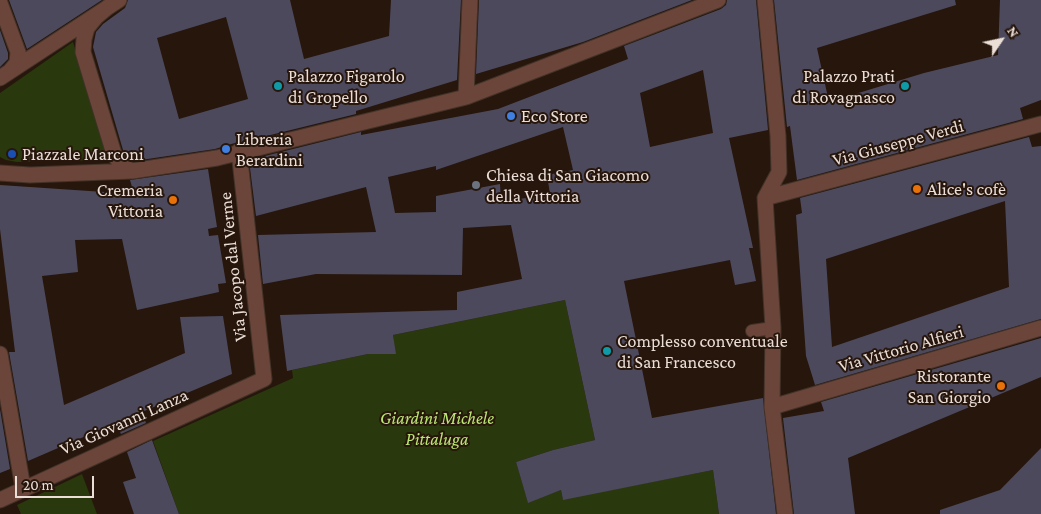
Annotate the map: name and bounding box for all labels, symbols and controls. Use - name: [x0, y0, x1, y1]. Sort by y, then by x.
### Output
- north arrow: [976, 15, 1026, 65]
- text: N: [1004, 23, 1023, 40]
- place label: Palazzo Figarolo di Gropello: [288, 65, 405, 108]
- place label: Palazzo Prati di Rovagnasco: [792, 65, 895, 108]
- marker: Palazzo Figarolo di Gropello: [272, 80, 284, 92]
- marker: Palazzo Prati di Rovagnasco: [899, 80, 911, 92]
- place label: Eco Store: [521, 105, 588, 127]
- marker: Eco Store: [505, 110, 517, 122]
- street label: Via Giuseppe Verdi: [830, 115, 966, 171]
- place label: Libreria Berardini: [236, 128, 303, 170]
- place label: Piazzale Marconi: [22, 143, 144, 165]
- marker: Libreria Berardini: [220, 143, 232, 155]
- marker: Piazzale Marconi: [6, 148, 18, 160]
- place label: Chiesa di San Giacomo della Vittoria: [486, 164, 649, 206]
- place label: Alice's cofè: [927, 178, 1006, 200]
- place label: Cremeria Vittoria: [97, 179, 163, 222]
- marker: Chiesa di San Giacomo della Vittoria: [470, 179, 482, 191]
- marker: Alice's cofè: [911, 183, 923, 195]
- street label: Via Jacopo dal Verme: [214, 191, 252, 343]
- marker: Cremeria Vittoria: [167, 194, 179, 206]
- street label: Via Vittorio Alfieri: [836, 321, 966, 377]
- place label: Complesso conventuale di San Francesco: [617, 330, 788, 372]
- marker: Complesso conventuale di San Francesco: [601, 345, 613, 357]
- place label: Ristorante San Giorgio: [908, 365, 991, 408]
- marker: Ristorante San Giorgio: [995, 380, 1007, 392]
- street label: Via Giovanni Lanza: [56, 384, 192, 460]
- park label: Giardini Michele Pittaluga: [380, 407, 494, 449]
- scale bar: [18, 466, 96, 498]
- text: 20 m: [23, 477, 54, 493]

